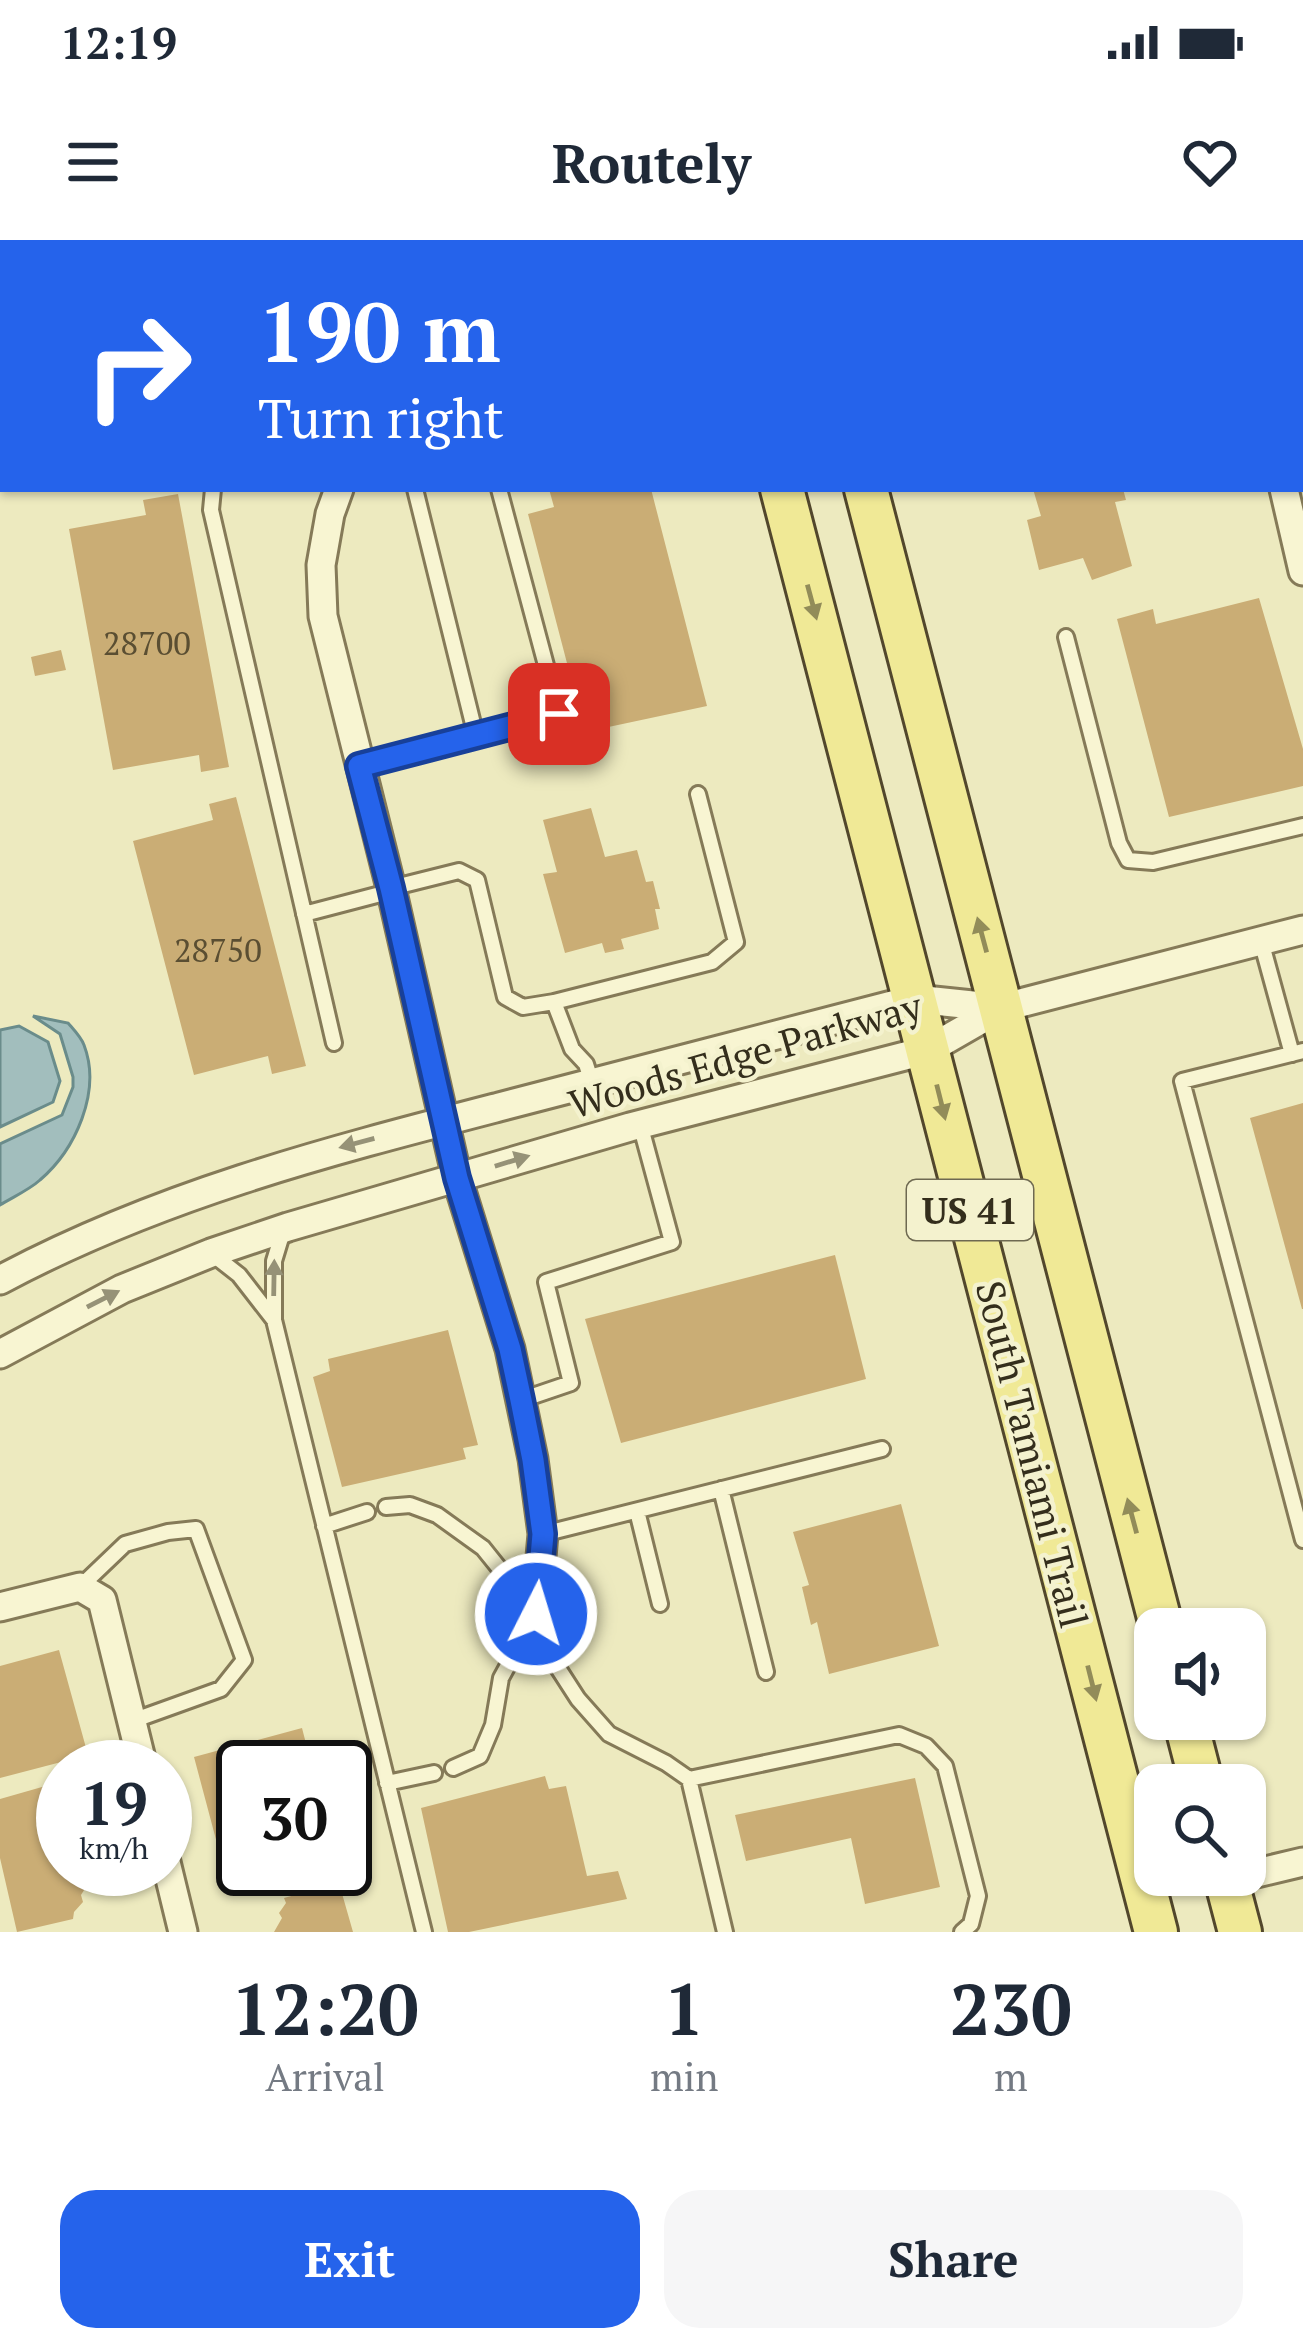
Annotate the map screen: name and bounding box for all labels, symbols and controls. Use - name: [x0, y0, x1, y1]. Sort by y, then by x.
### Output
- text: 12:19: [60, 12, 177, 72]
- text: Routely: [552, 127, 751, 198]
- icon: menu: [60, 129, 126, 195]
- icon: heart: [1177, 129, 1243, 195]
- text: 190 m: [258, 275, 501, 386]
- icon: right: [60, 288, 216, 444]
- text: Turn right: [258, 382, 504, 453]
- one-way arrow: [803, 584, 822, 621]
- house number: 28700: [103, 621, 191, 664]
- pin: [508, 663, 610, 765]
- icon: arrive: [526, 681, 592, 747]
- one-way arrow: [971, 916, 990, 953]
- house number: 28750: [174, 928, 262, 971]
- street label: Woods Edge Parkway: [563, 978, 929, 1129]
- one-way arrow: [933, 1083, 952, 1120]
- one-way arrow: [338, 1135, 375, 1154]
- one-way arrow: [494, 1151, 531, 1169]
- road number: US 41: [907, 1180, 1033, 1240]
- one-way arrow: [265, 1258, 284, 1296]
- street label: South Tamiami Trail: [965, 1275, 1101, 1633]
- one-way arrow: [86, 1289, 120, 1309]
- one-way arrow: [1122, 1497, 1141, 1534]
- position arrow: [473, 1551, 599, 1677]
- map controls: [1134, 1608, 1266, 1896]
- button: sound: [1134, 1608, 1266, 1740]
- one-way arrow: [1083, 1664, 1102, 1701]
- speed limit sign: 30: [216, 1740, 372, 1896]
- text: 19: [80, 1763, 148, 1842]
- button: search: [1134, 1764, 1266, 1896]
- text: km/h: [79, 1828, 149, 1868]
- text: 12:20: [231, 1960, 419, 2056]
- text: 1: [664, 1960, 705, 2056]
- text: 230: [950, 1960, 1072, 2056]
- text: Arrival: [265, 2050, 385, 2102]
- text: min: [650, 2050, 718, 2102]
- text: m: [994, 2050, 1028, 2102]
- button: Exit: [60, 2190, 640, 2328]
- button: Share: [664, 2190, 1243, 2328]

